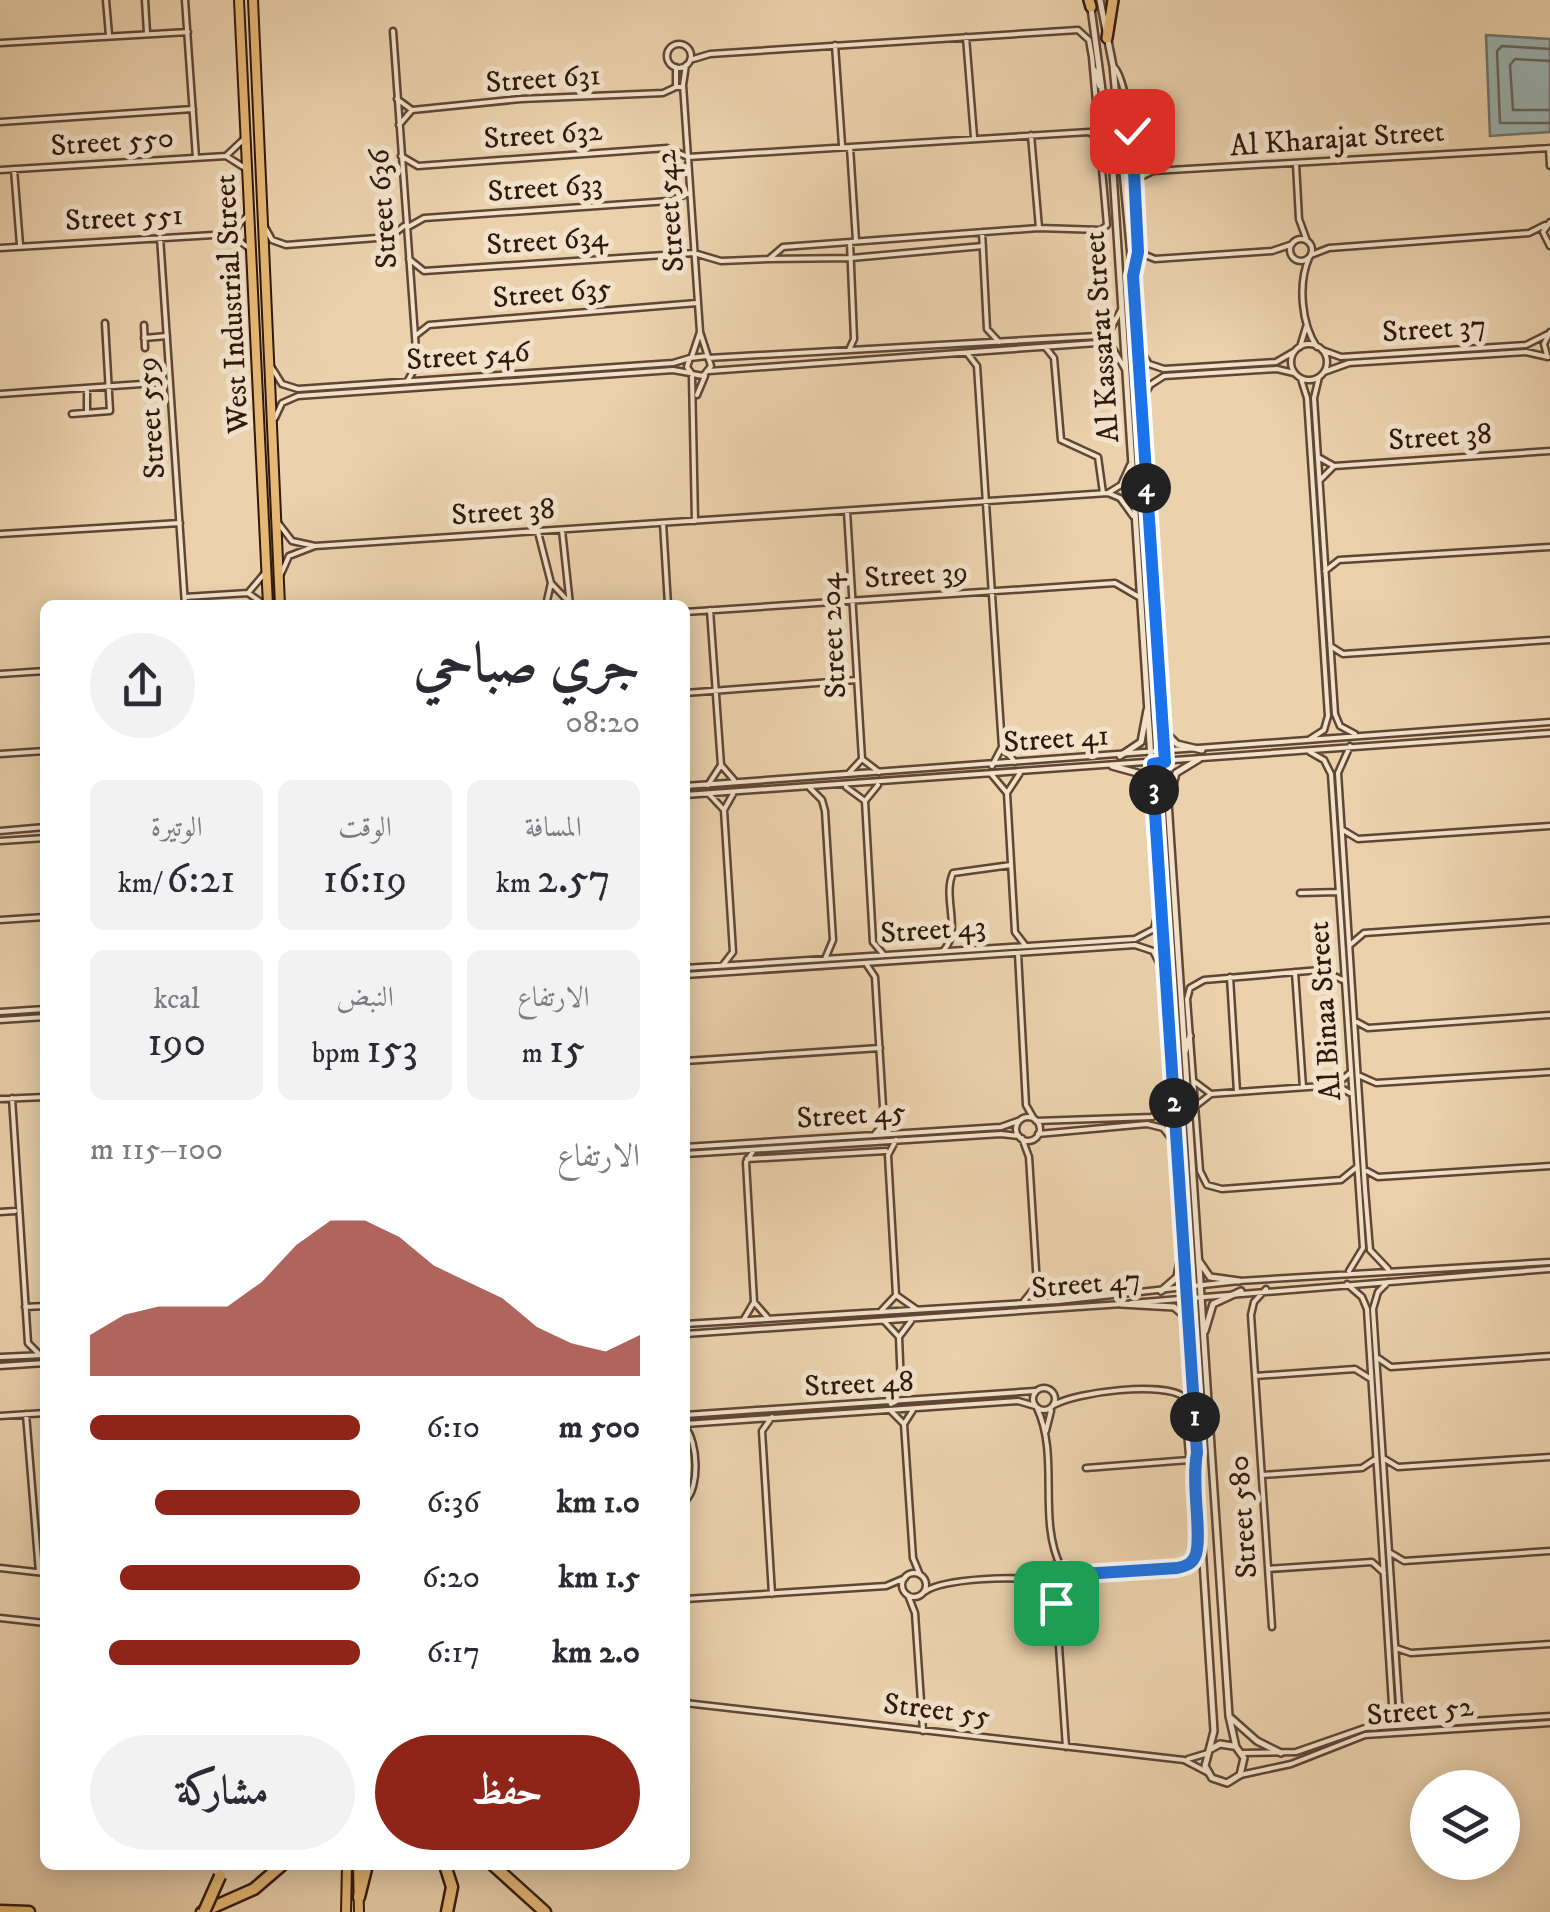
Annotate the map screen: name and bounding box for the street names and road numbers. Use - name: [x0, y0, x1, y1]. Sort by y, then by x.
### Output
- street label: Street 631: [484, 57, 602, 102]
- street label: Street 632: [482, 113, 604, 158]
- street label: Al Kharajat Street: [1229, 114, 1446, 165]
- street label: Street 550: [49, 120, 175, 165]
- street label: Street 636: [361, 146, 406, 270]
- street label: Street 542: [648, 148, 693, 273]
- street label: Street 633: [486, 166, 604, 211]
- street label: West Industrial Street: [207, 173, 258, 436]
- street label: Street 551: [64, 197, 184, 240]
- street label: Street 634: [485, 219, 610, 264]
- street label: Al Kassarat Street: [1077, 230, 1128, 444]
- street label: Street 635: [491, 270, 613, 317]
- street label: Street 37: [1381, 307, 1487, 352]
- street label: Street 546: [405, 334, 532, 379]
- street label: Street 559: [129, 356, 174, 480]
- street label: Street 38: [1387, 415, 1493, 460]
- street label: Street 38: [450, 490, 556, 535]
- street label: Street 39: [863, 553, 969, 598]
- street label: Street 204: [812, 572, 855, 700]
- street label: Street 41: [1002, 717, 1110, 762]
- street label: Street 43: [879, 908, 987, 953]
- street label: Al Binaa Street: [1301, 920, 1350, 1102]
- street label: Street 45: [795, 1093, 907, 1138]
- street label: Street 47: [1030, 1261, 1142, 1308]
- street label: Street 48: [803, 1363, 915, 1406]
- street label: Street 580: [1221, 1454, 1266, 1580]
- street label: Street 55: [881, 1686, 992, 1735]
- street label: Street 52: [1365, 1688, 1475, 1735]

